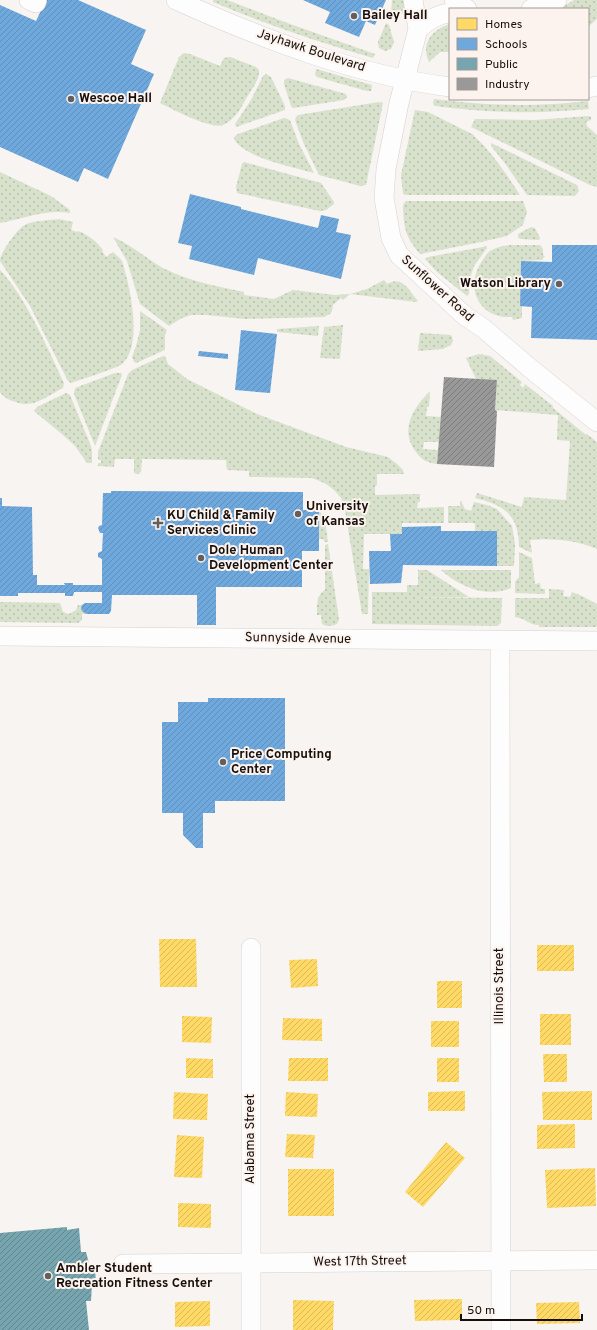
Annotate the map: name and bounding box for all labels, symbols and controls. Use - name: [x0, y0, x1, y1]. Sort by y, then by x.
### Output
- place label: Bailey Hall: [362, 8, 428, 24]
- legend: [449, 8, 589, 100]
- marker: Bailey Hall: [349, 11, 359, 21]
- text: Homes: [485, 17, 522, 33]
- street label: Jayhawk Boulevard: [255, 26, 367, 76]
- text: Schools: [485, 37, 527, 53]
- text: Public: [485, 57, 518, 73]
- text: Industry: [485, 77, 530, 93]
- place label: Wescoe Hall: [79, 91, 152, 107]
- marker: Wescoe Hall: [66, 94, 76, 104]
- street label: Sunflower Road: [398, 252, 476, 326]
- place label: Watson Library: [460, 276, 552, 292]
- marker: Watson Library: [554, 279, 564, 289]
- place label: University of Kansas: [306, 499, 369, 530]
- place label: KU Child & Family Services Clinic: [167, 508, 276, 539]
- marker: University of Kansas: [293, 509, 303, 519]
- marker: KU Child & Family Services Clinic: [152, 517, 164, 529]
- place label: Dole Human Development Center: [209, 543, 334, 574]
- marker: Dole Human Development Center: [196, 553, 206, 563]
- street label: Sunnyside Avenue: [245, 630, 351, 648]
- place label: Price Computing Center: [231, 747, 332, 778]
- marker: Price Computing Center: [218, 757, 228, 767]
- street label: Illinois Street: [492, 948, 508, 1024]
- street label: Alabama Street: [243, 1094, 259, 1184]
- street label: West 17th Street: [313, 1253, 407, 1271]
- place label: Ambler Student Recreation Fitness Center: [56, 1261, 213, 1292]
- marker: Ambler Student Recreation Fitness Center: [43, 1271, 53, 1281]
- scale bar: [461, 1296, 582, 1322]
- text: 50 m: [467, 1303, 495, 1319]

